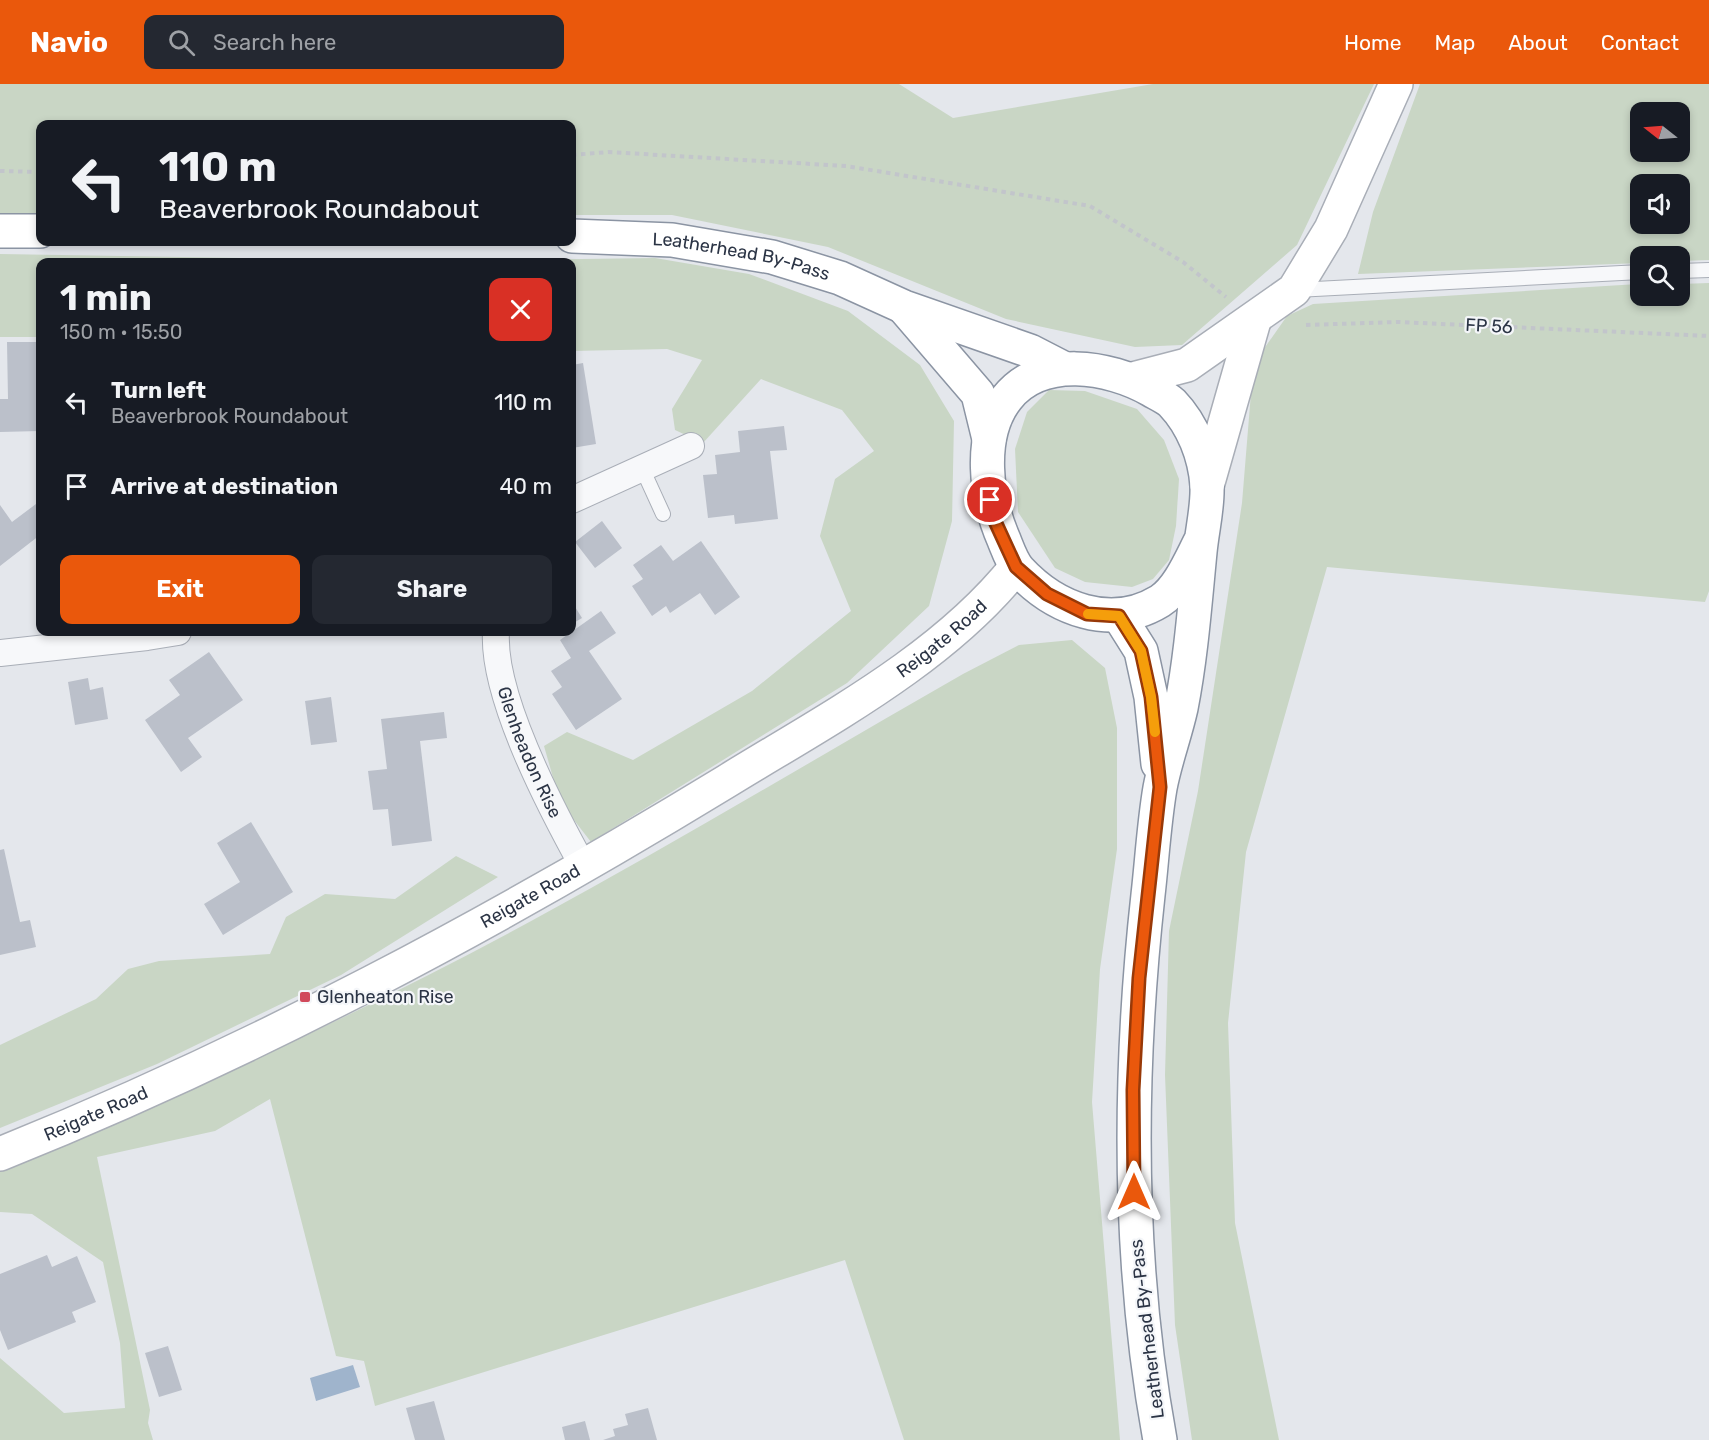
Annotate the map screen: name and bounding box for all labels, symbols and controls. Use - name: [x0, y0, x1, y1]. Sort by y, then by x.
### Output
- search box: [144, 15, 564, 69]
- text: Navio: [30, 26, 108, 59]
- icon: search: [165, 26, 198, 59]
- text: Search here: [213, 29, 336, 56]
- text: Home: [1344, 30, 1401, 55]
- text: Map: [1434, 30, 1475, 55]
- text: About: [1508, 30, 1568, 55]
- text: Contact: [1601, 30, 1679, 55]
- north arrow: [1630, 102, 1690, 162]
- map controls: [1630, 102, 1690, 306]
- text: 110 m: [159, 142, 277, 192]
- icon: left: [60, 144, 138, 222]
- button: sound: [1630, 174, 1690, 234]
- text: Beaverbrook Roundabout: [159, 193, 479, 225]
- street label: Leatherhead By-Pass: [652, 228, 832, 285]
- button: search: [1630, 246, 1690, 306]
- text: 1 min: [60, 276, 152, 319]
- button: close: [489, 278, 552, 341]
- street label: FP 56: [1465, 314, 1513, 338]
- text: 150 m · 15:50: [60, 320, 182, 344]
- text: Turn left: [111, 377, 206, 404]
- icon: left: [60, 386, 93, 419]
- text: 110 m: [494, 389, 552, 416]
- text: Beaverbrook Roundabout: [111, 404, 348, 428]
- icon: arrive: [60, 470, 93, 503]
- text: Arrive at destination: [111, 473, 338, 500]
- text: 40 m: [499, 473, 552, 500]
- pin: [964, 474, 1015, 525]
- icon: arrive: [973, 483, 1006, 516]
- button: Exit: [60, 555, 300, 624]
- button: Share: [312, 555, 552, 624]
- street label: Reigate Road: [892, 595, 992, 683]
- street label: Glenheadon Rise: [493, 684, 567, 822]
- street label: Reigate Road: [477, 859, 584, 933]
- place label: Glenheaton Rise: [317, 986, 454, 1008]
- marker: Glenheaton Rise: [298, 990, 312, 1004]
- street label: Reigate Road: [41, 1081, 151, 1146]
- position arrow: [1102, 1160, 1166, 1224]
- street label: Leatherhead By-Pass: [1125, 1238, 1169, 1420]

